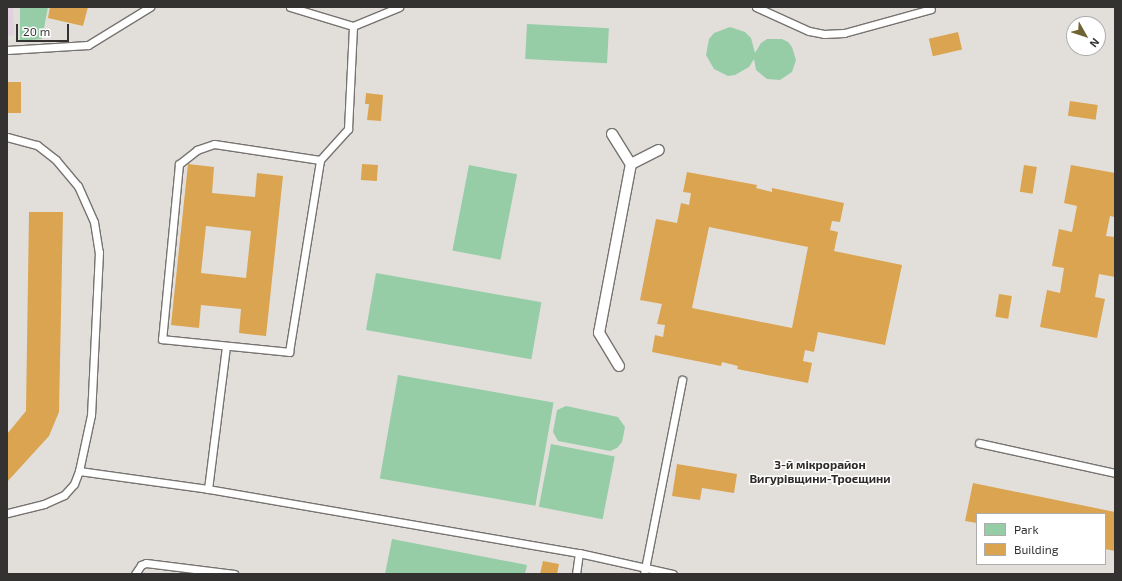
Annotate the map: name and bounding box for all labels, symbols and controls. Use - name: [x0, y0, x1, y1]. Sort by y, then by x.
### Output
- scale bar: [18, 16, 71, 42]
- north arrow: [1066, 16, 1106, 56]
- text: 20 m: [23, 24, 50, 38]
- text: N: [1087, 36, 1102, 50]
- district label: 3-й мікрорайон Вигурівщини-Троєщини: [749, 458, 891, 486]
- legend: [976, 513, 1106, 565]
- text: Park: [1014, 522, 1039, 536]
- text: Building: [1014, 542, 1058, 556]

